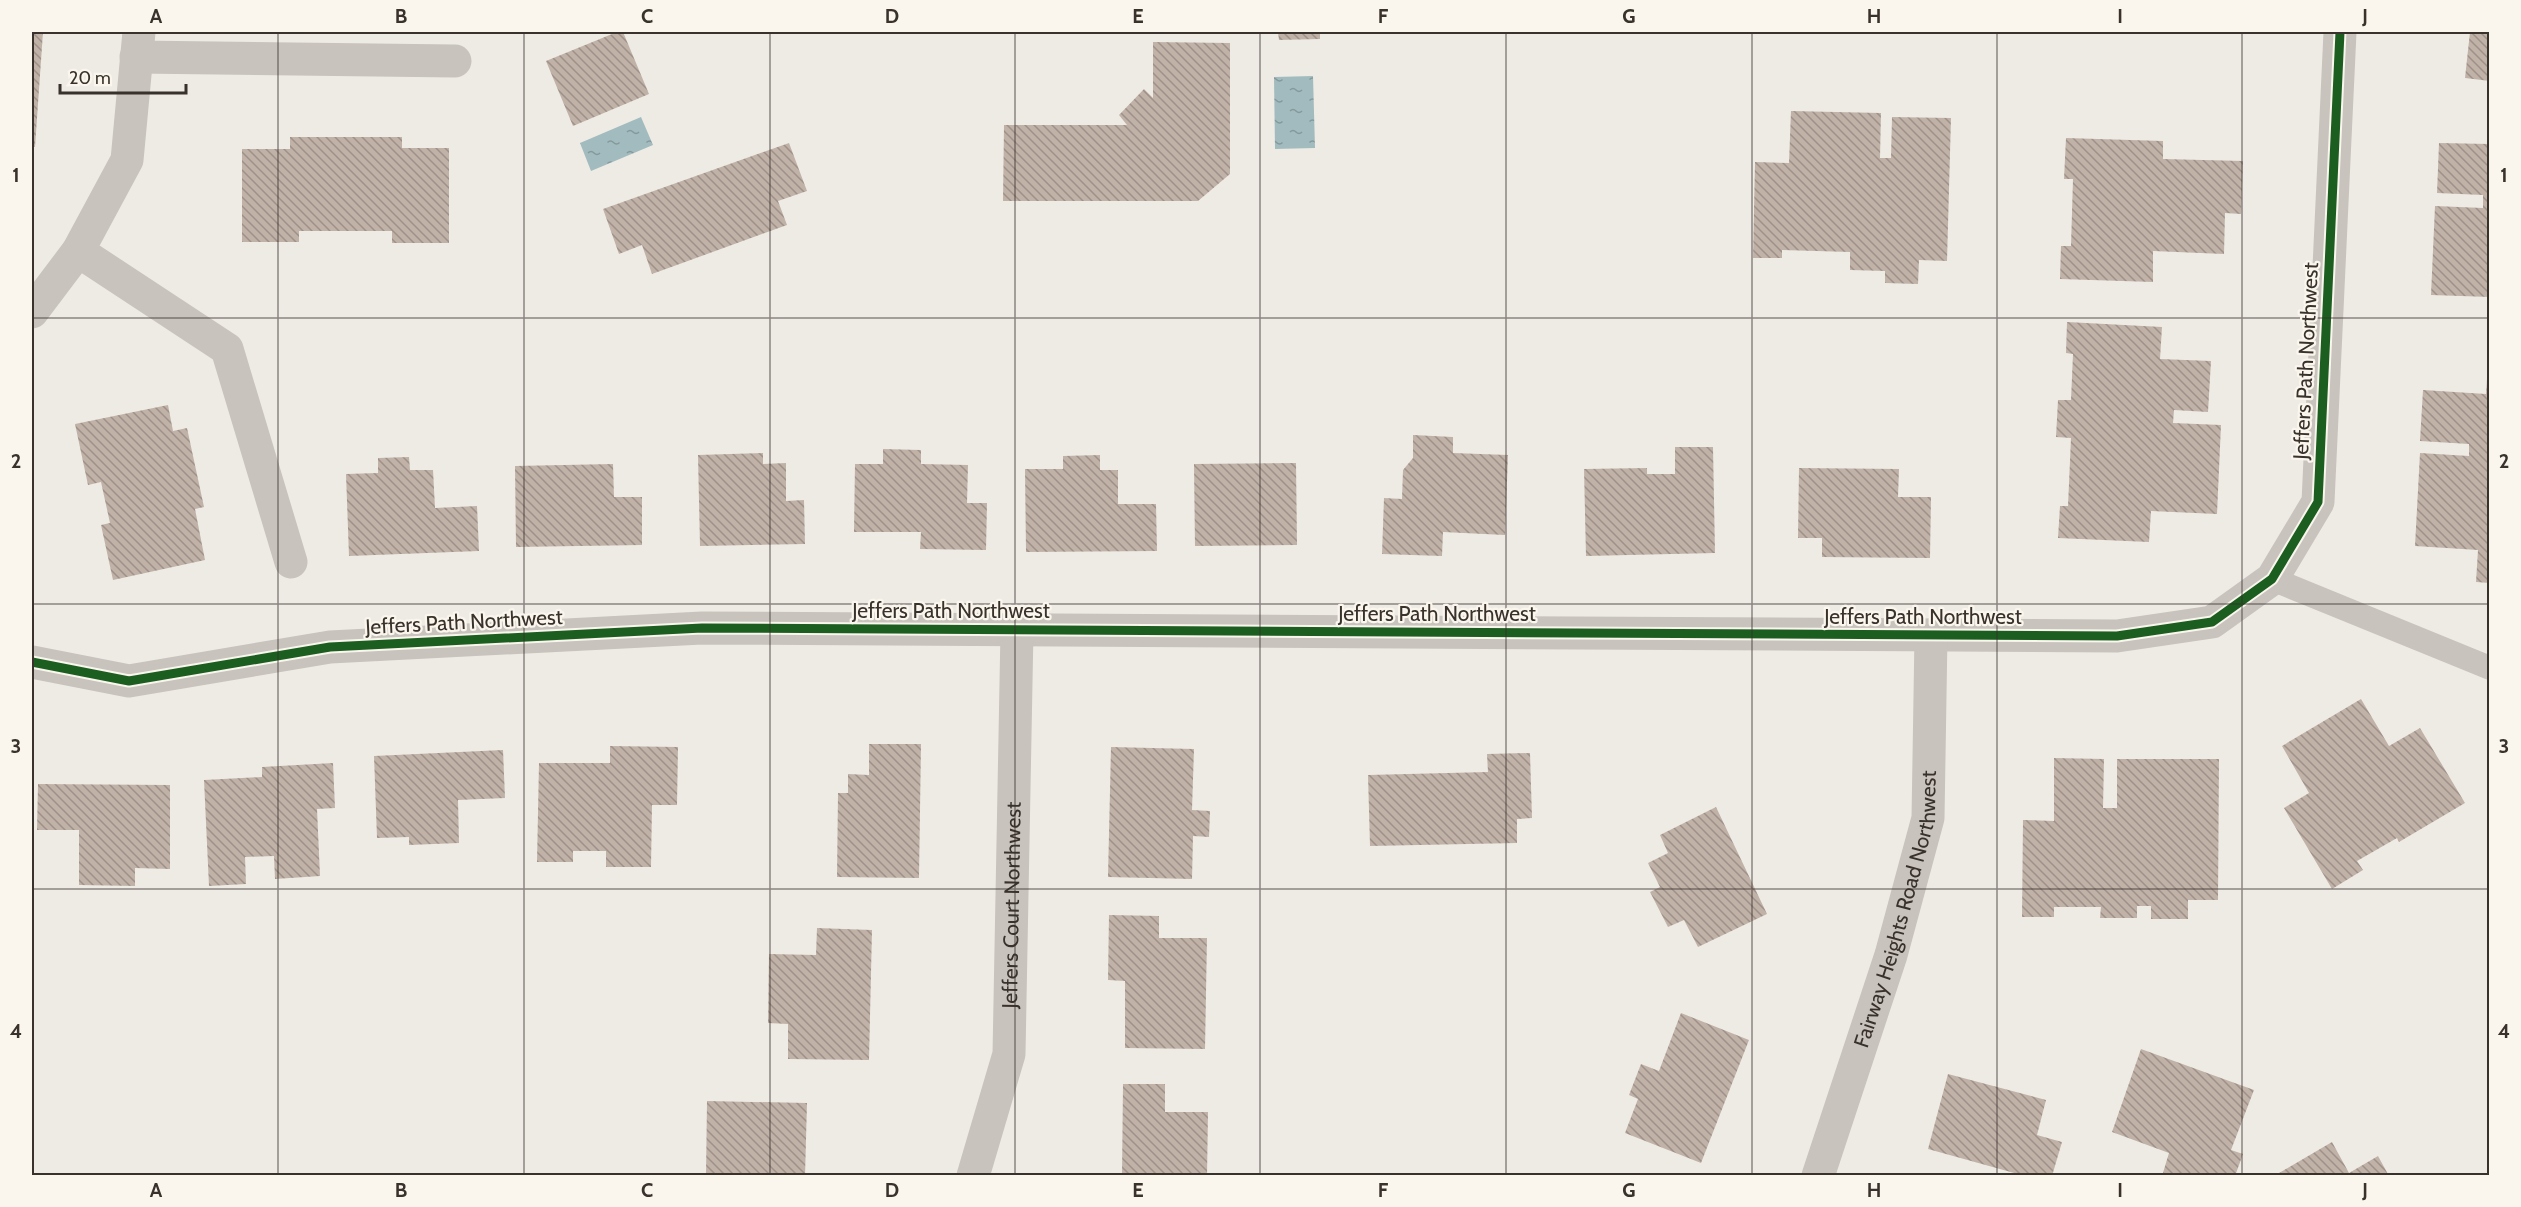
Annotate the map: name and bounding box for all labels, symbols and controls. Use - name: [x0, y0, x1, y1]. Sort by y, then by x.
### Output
- text: A: [150, 4, 163, 28]
- text: B: [395, 4, 407, 28]
- text: C: [641, 4, 653, 28]
- text: D: [885, 4, 899, 28]
- text: E: [1132, 4, 1144, 28]
- text: F: [1378, 4, 1389, 28]
- text: G: [1622, 4, 1636, 28]
- text: H: [1867, 4, 1881, 28]
- text: I: [2117, 4, 2123, 28]
- text: J: [2361, 4, 2368, 28]
- scale bar: [60, 57, 186, 95]
- text: 20 m: [69, 67, 111, 89]
- text: 1: [12, 163, 20, 187]
- text: 1: [2500, 163, 2508, 187]
- street label: Jeffers Path Northwest: [2288, 262, 2323, 461]
- text: 2: [11, 449, 21, 473]
- text: 2: [2499, 449, 2509, 473]
- street label: Jeffers Path Northwest: [851, 598, 1050, 623]
- street label: Jeffers Path Northwest: [1337, 601, 1536, 626]
- street label: Jeffers Path Northwest: [364, 604, 563, 639]
- street label: Jeffers Path Northwest: [1823, 604, 2022, 629]
- text: 3: [11, 734, 21, 758]
- text: 3: [2499, 734, 2509, 758]
- street label: Fairway Heights Road Northwest: [1848, 770, 1941, 1051]
- street label: Jeffers Court Northwest: [997, 802, 1026, 1010]
- text: 4: [10, 1019, 22, 1043]
- text: 4: [2498, 1019, 2510, 1043]
- text: A: [150, 1178, 163, 1202]
- text: B: [395, 1178, 407, 1202]
- text: C: [641, 1178, 653, 1202]
- text: D: [885, 1178, 899, 1202]
- text: E: [1132, 1178, 1144, 1202]
- text: F: [1378, 1178, 1389, 1202]
- text: G: [1622, 1178, 1636, 1202]
- text: H: [1867, 1178, 1881, 1202]
- text: I: [2117, 1178, 2123, 1202]
- text: J: [2361, 1178, 2368, 1202]

